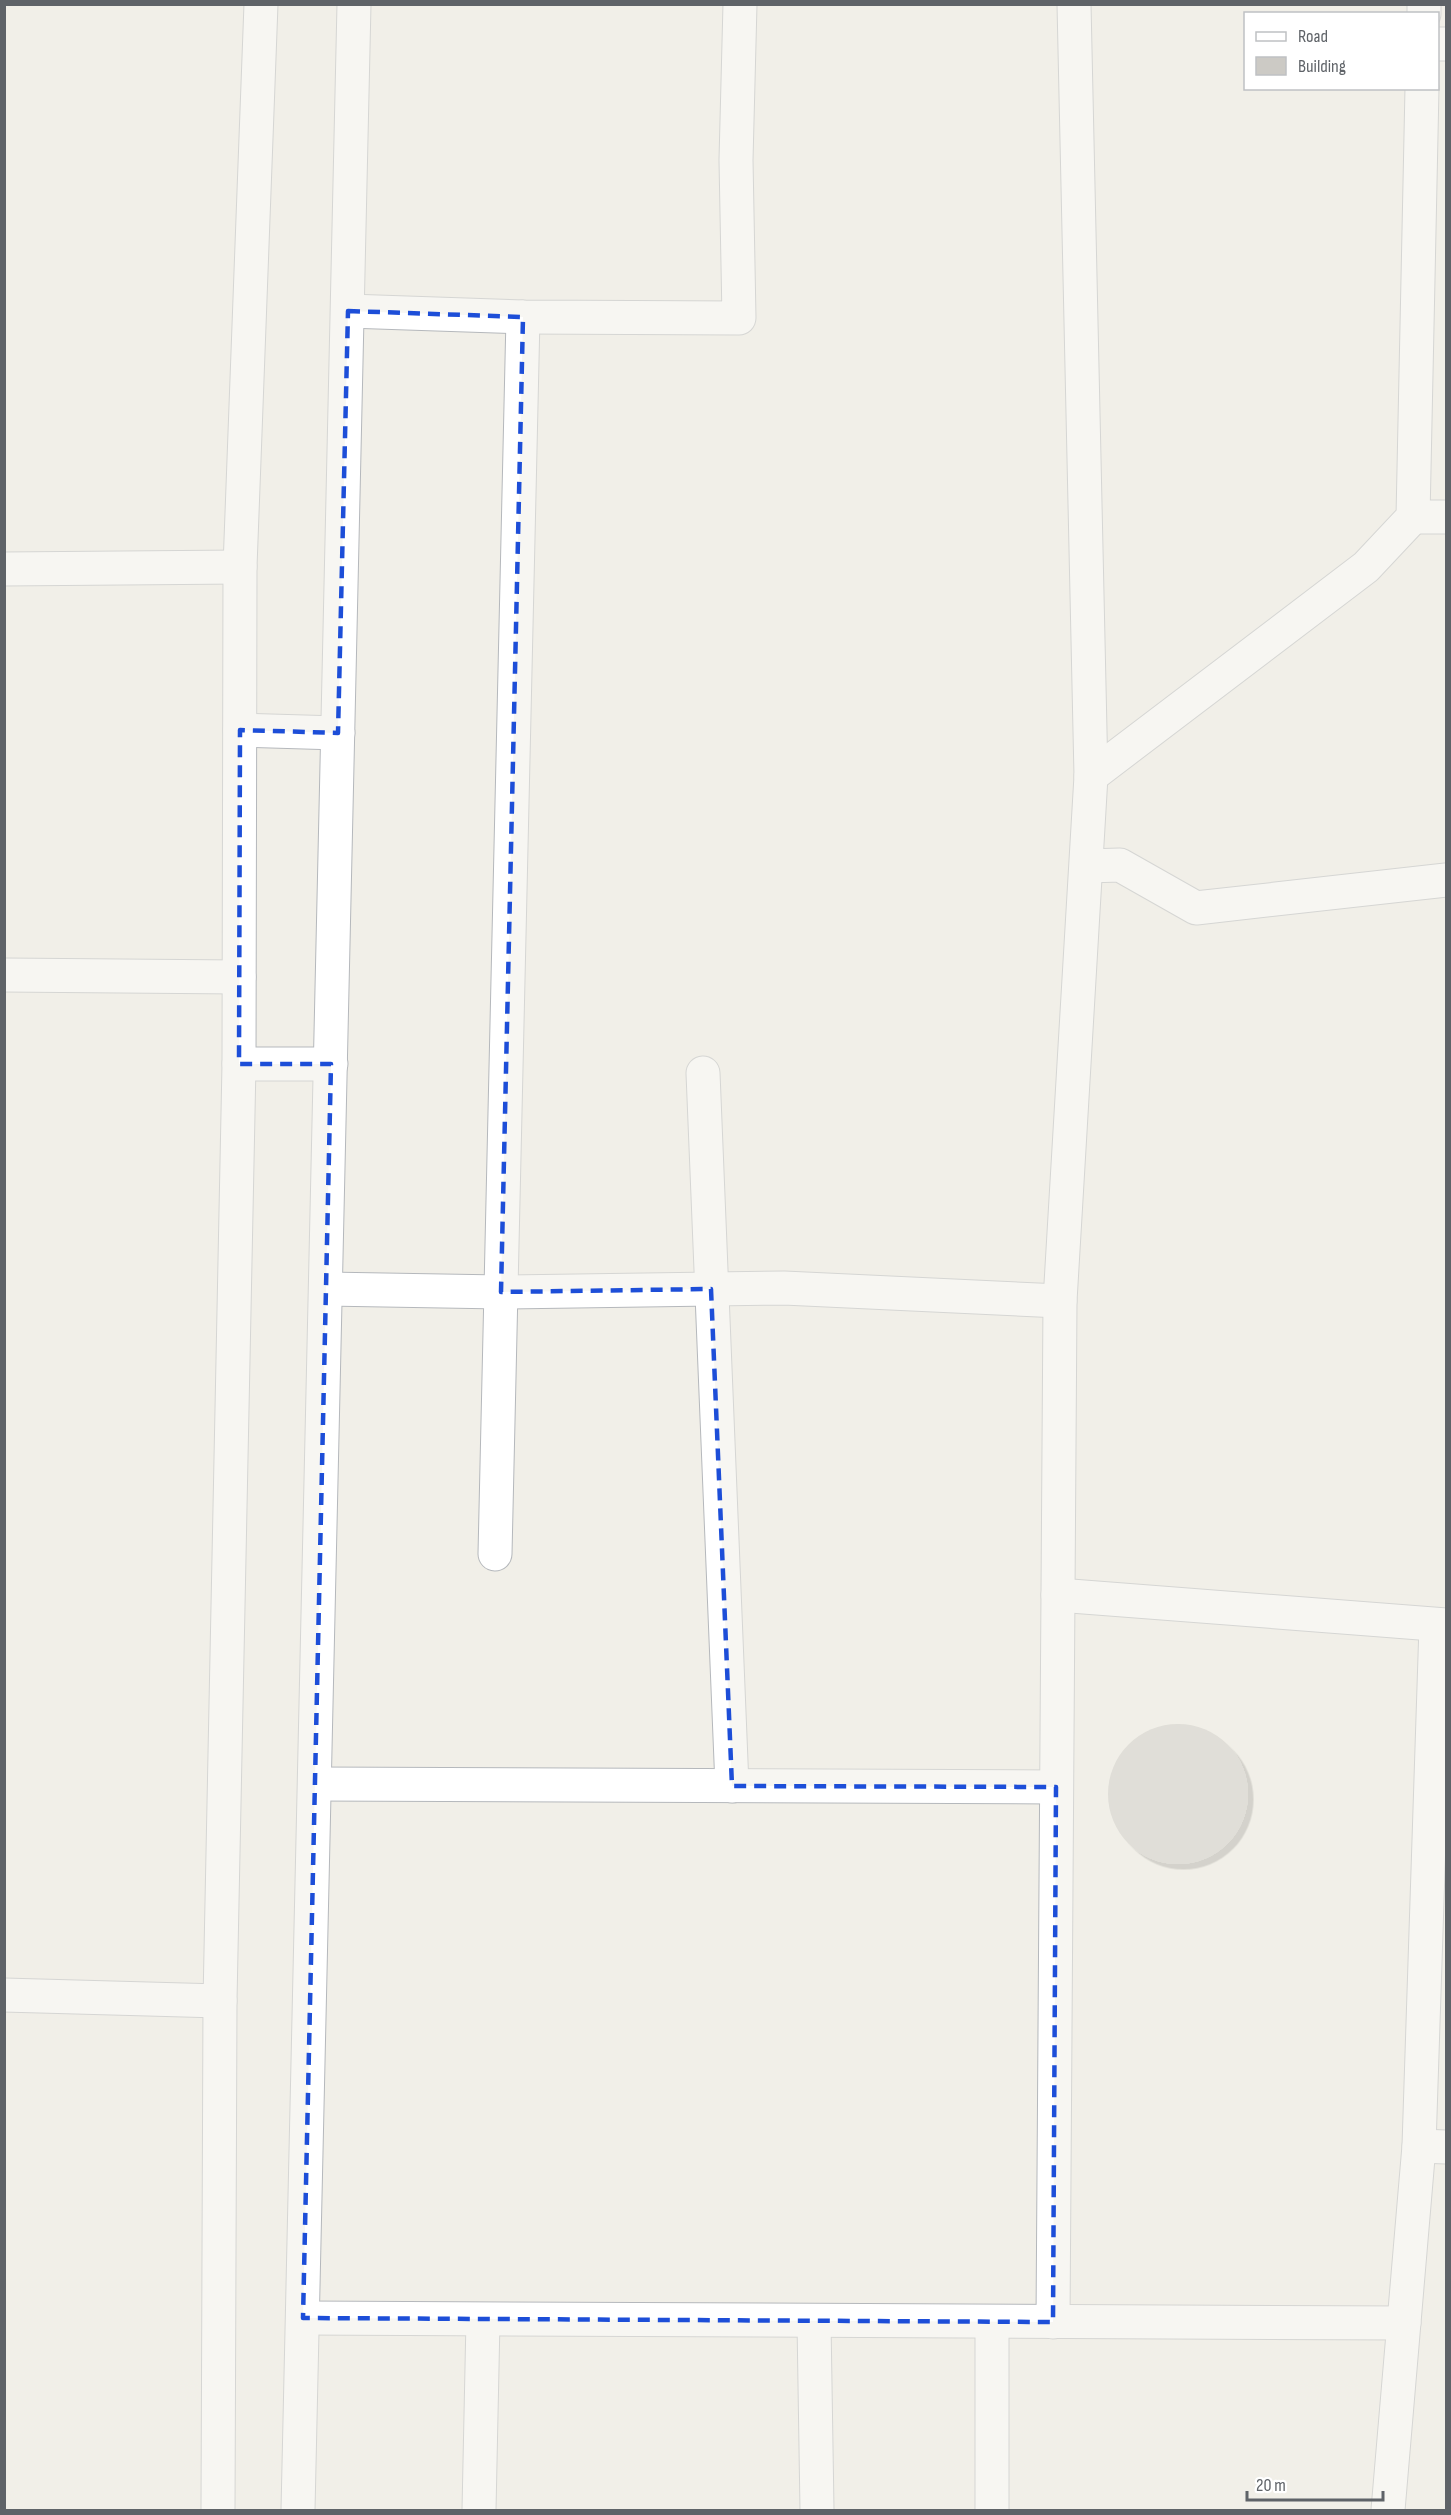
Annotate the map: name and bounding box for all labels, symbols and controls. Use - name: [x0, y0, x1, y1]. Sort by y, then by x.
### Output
- legend: [1244, 12, 1439, 90]
- text: Road: [1298, 26, 1328, 47]
- text: Building: [1298, 56, 1346, 77]
- scale bar: [1247, 2464, 1384, 2502]
- text: 20 m: [1256, 2475, 1286, 2496]

